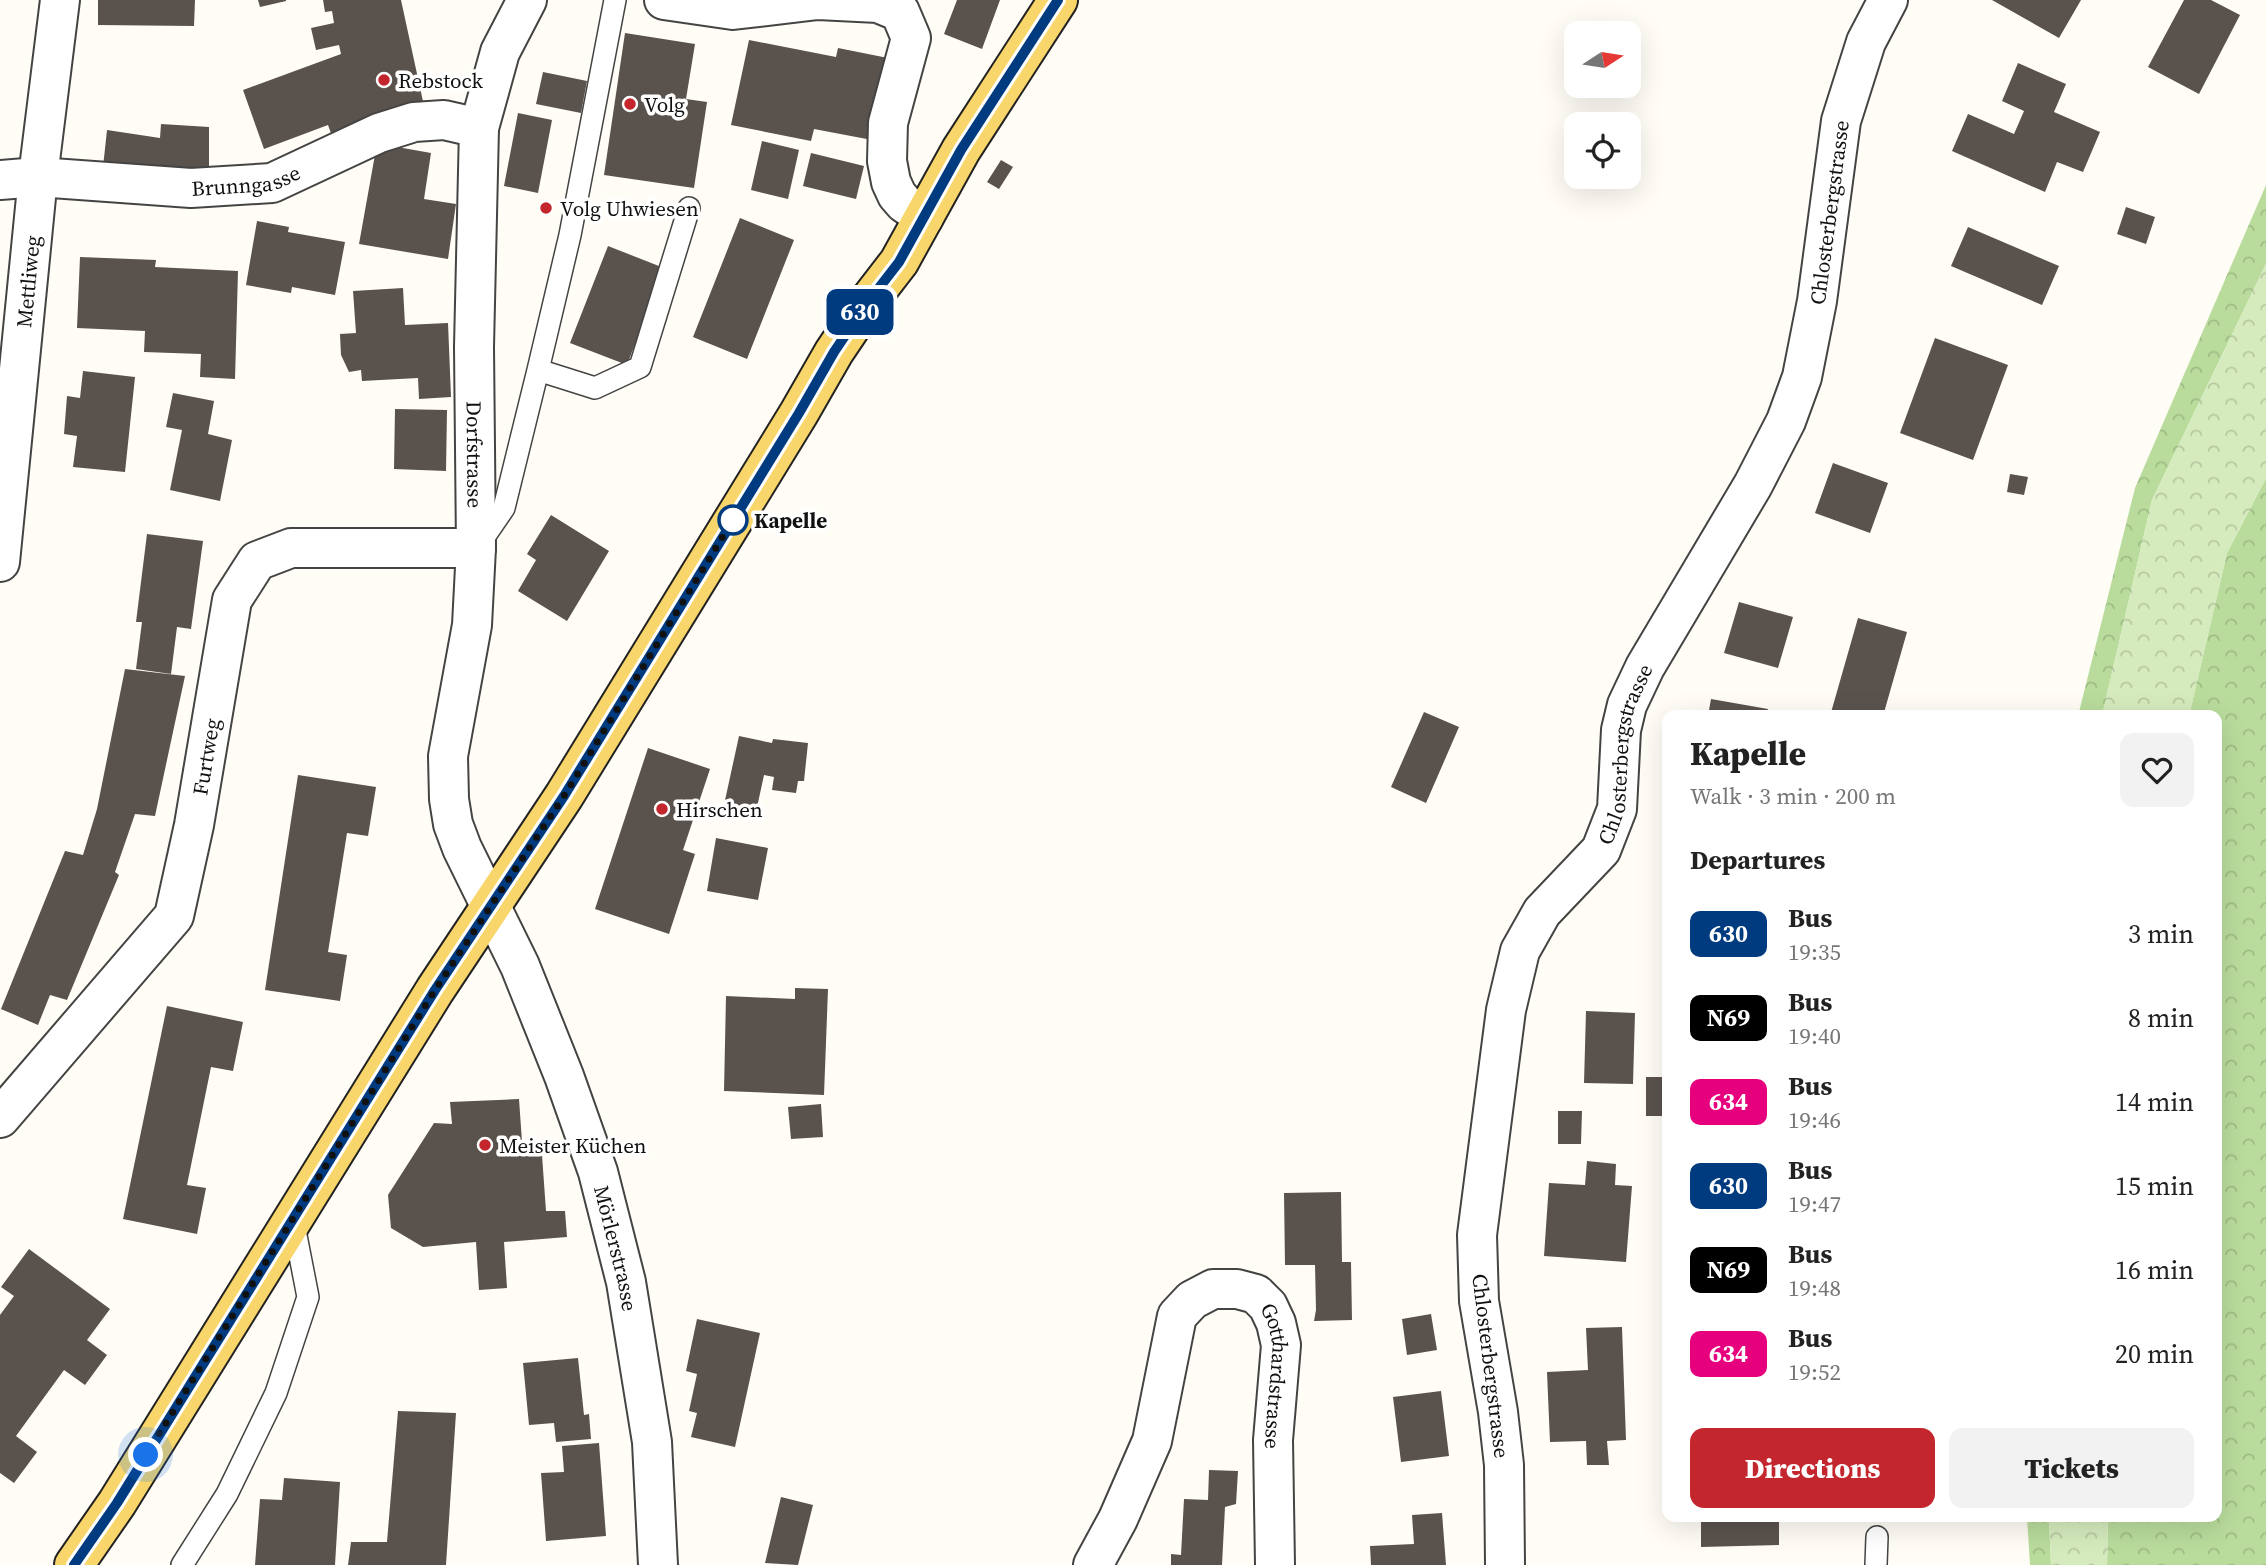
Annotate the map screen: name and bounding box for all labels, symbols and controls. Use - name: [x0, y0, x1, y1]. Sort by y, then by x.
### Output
- north arrow: [1564, 21, 1642, 98]
- map controls: [1564, 21, 1641, 189]
- place label: Rebstock: [398, 66, 484, 95]
- marker: Rebstock: [376, 72, 392, 88]
- place label: Volg: [644, 90, 685, 119]
- marker: Volg: [622, 96, 638, 112]
- button: locate: [1564, 112, 1641, 189]
- street label: Chlosterbergstrasse: [1802, 118, 1855, 306]
- street label: Brunngasse: [191, 157, 305, 202]
- place label: Volg Uhwiesen: [560, 194, 699, 223]
- marker: Volg Uhwiesen: [538, 200, 554, 216]
- street label: Mettliweg: [9, 234, 47, 329]
- line badge: 630: [820, 289, 900, 335]
- text: 630: [840, 295, 880, 328]
- street label: Dorfstrasse: [460, 401, 490, 508]
- marker: Kapelle: [718, 505, 748, 535]
- place label: Kapelle: [754, 506, 827, 535]
- street label: Chlosterbergstrasse: [1590, 659, 1659, 848]
- street label: Furtweg: [185, 716, 226, 797]
- text: Kapelle: [1690, 731, 1806, 776]
- button: heart: [2120, 733, 2194, 807]
- text: Walk · 3 min · 200 m: [1690, 780, 1896, 812]
- place label: Hirschen: [676, 795, 763, 824]
- marker: Hirschen: [654, 801, 670, 817]
- text: Departures: [1690, 842, 1825, 878]
- text: Bus: [1788, 900, 1832, 936]
- text: 3 min: [2128, 916, 2194, 952]
- text: 630: [1709, 917, 1748, 950]
- text: 19:35: [1788, 936, 1841, 968]
- text: Bus: [1788, 984, 1832, 1020]
- text: 8 min: [2128, 1000, 2194, 1036]
- text: N69: [1707, 1001, 1750, 1034]
- text: 19:40: [1788, 1020, 1841, 1052]
- text: Bus: [1788, 1068, 1832, 1104]
- text: 14 min: [2115, 1084, 2194, 1120]
- text: 634: [1709, 1085, 1748, 1118]
- text: 19:46: [1788, 1104, 1841, 1136]
- place label: Meister Küchen: [499, 1131, 647, 1160]
- marker: Meister Küchen: [477, 1137, 493, 1153]
- text: Bus: [1788, 1152, 1832, 1188]
- text: 15 min: [2115, 1168, 2194, 1204]
- text: 630: [1709, 1169, 1748, 1202]
- street label: Mörlerstrasse: [587, 1182, 645, 1313]
- text: 19:47: [1788, 1188, 1841, 1220]
- text: Bus: [1788, 1236, 1832, 1272]
- text: 16 min: [2115, 1252, 2194, 1288]
- text: N69: [1707, 1253, 1750, 1286]
- street label: Chlosterbergstrasse: [1465, 1272, 1517, 1460]
- text: 19:48: [1788, 1272, 1841, 1304]
- street label: Gotthardstrasse: [1254, 1298, 1296, 1449]
- text: Bus: [1788, 1320, 1832, 1356]
- text: 20 min: [2115, 1336, 2194, 1372]
- text: 634: [1709, 1337, 1748, 1370]
- text: 19:52: [1788, 1356, 1841, 1388]
- button: Directions: [1690, 1428, 1935, 1508]
- button: Tickets: [1949, 1428, 2194, 1508]
- your location: [128, 1437, 163, 1472]

